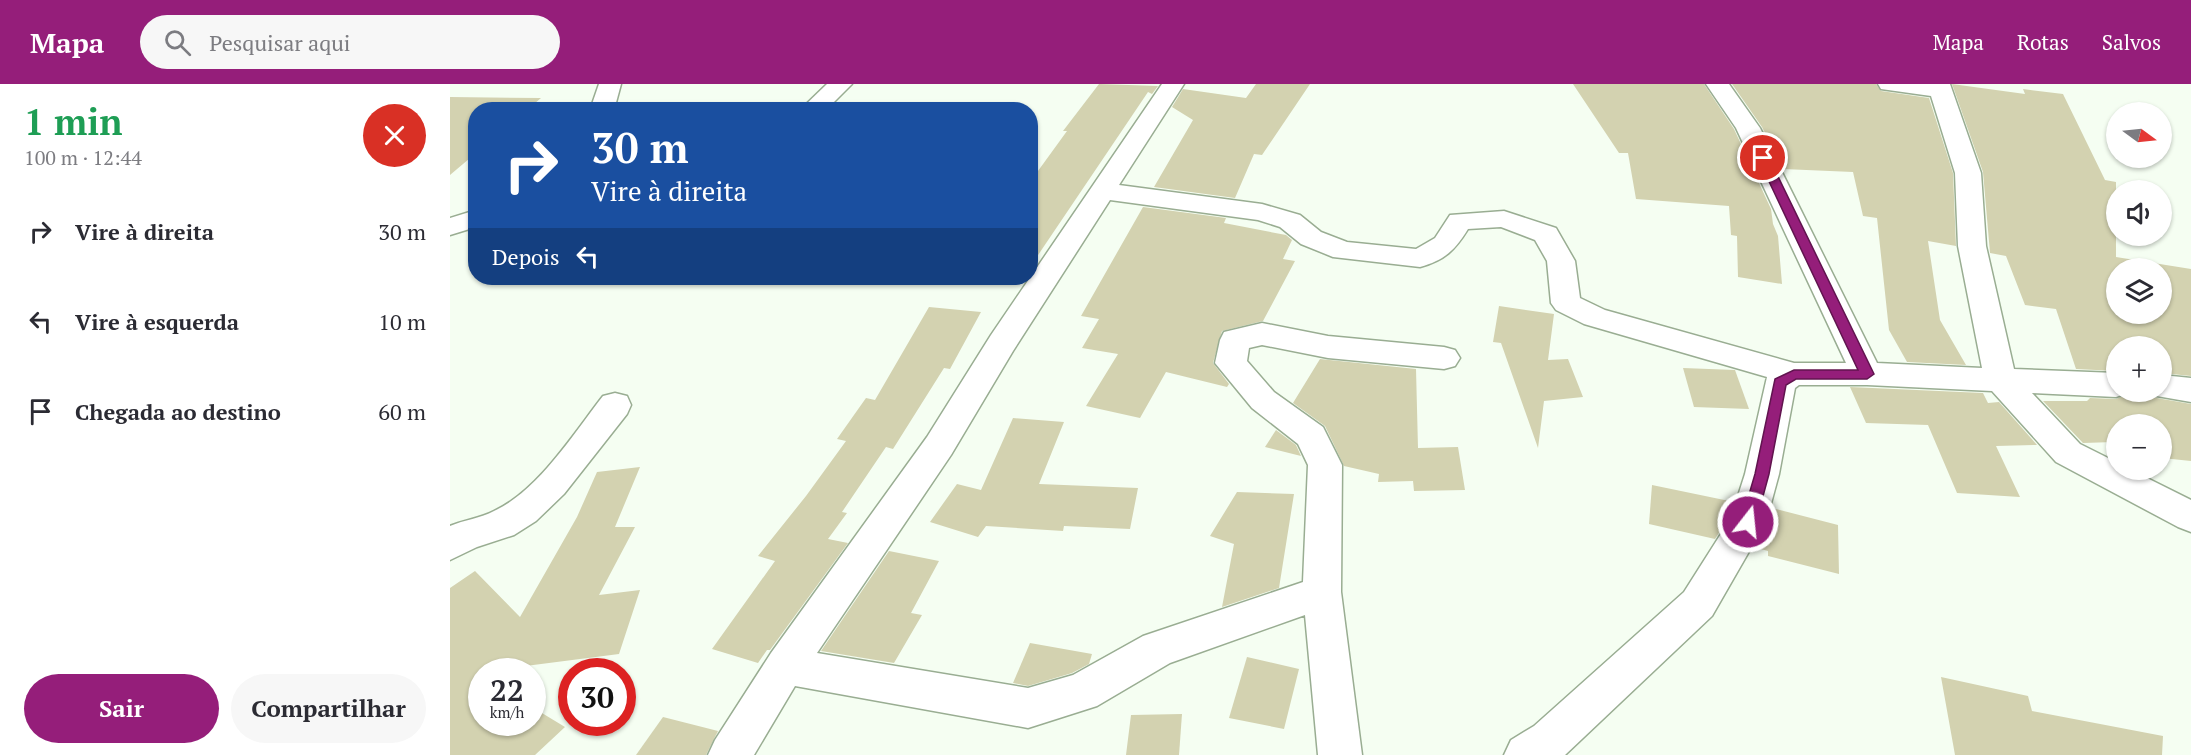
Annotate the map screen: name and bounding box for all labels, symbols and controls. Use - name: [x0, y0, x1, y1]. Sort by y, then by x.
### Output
- search box: [140, 15, 560, 69]
- text: Mapa: [30, 24, 104, 61]
- icon: search: [161, 26, 194, 59]
- text: Pesquisar aqui: [209, 28, 351, 57]
- text: Mapa: [1933, 28, 1984, 56]
- text: Rotas: [2017, 28, 2069, 56]
- text: Salvos: [2102, 28, 2161, 56]
- text: 1 min: [24, 98, 122, 145]
- north arrow: [2106, 102, 2172, 168]
- map controls: [2106, 102, 2172, 480]
- button: close: [363, 104, 426, 167]
- text: 30 m: [591, 119, 689, 175]
- icon: right: [492, 126, 570, 204]
- pin: [1737, 132, 1788, 183]
- icon: arrive: [1746, 141, 1779, 174]
- text: 100 m · 12:44: [24, 144, 142, 171]
- text: Vire à direita: [591, 173, 747, 209]
- button: sound: [2106, 180, 2172, 246]
- icon: right: [24, 215, 57, 248]
- text: Vire à direita: [75, 217, 214, 246]
- text: 30 m: [378, 217, 426, 246]
- icon: left: [571, 240, 604, 273]
- text: Depois: [492, 242, 559, 271]
- button: layers: [2106, 258, 2172, 324]
- icon: left: [24, 305, 57, 338]
- text: Vire à esquerda: [75, 307, 239, 336]
- text: 10 m: [378, 307, 426, 336]
- button: +: [2106, 336, 2172, 402]
- icon: arrive: [24, 395, 57, 428]
- text: Chegada ao destino: [75, 397, 281, 426]
- text: 60 m: [378, 397, 426, 426]
- button: −: [2106, 414, 2172, 480]
- position arrow: [1716, 490, 1780, 554]
- speed limit sign: 30: [558, 658, 636, 736]
- text: 22: [490, 670, 524, 710]
- button: Sair: [24, 674, 219, 743]
- button: Compartilhar: [231, 674, 426, 743]
- text: km/h: [490, 702, 524, 722]

